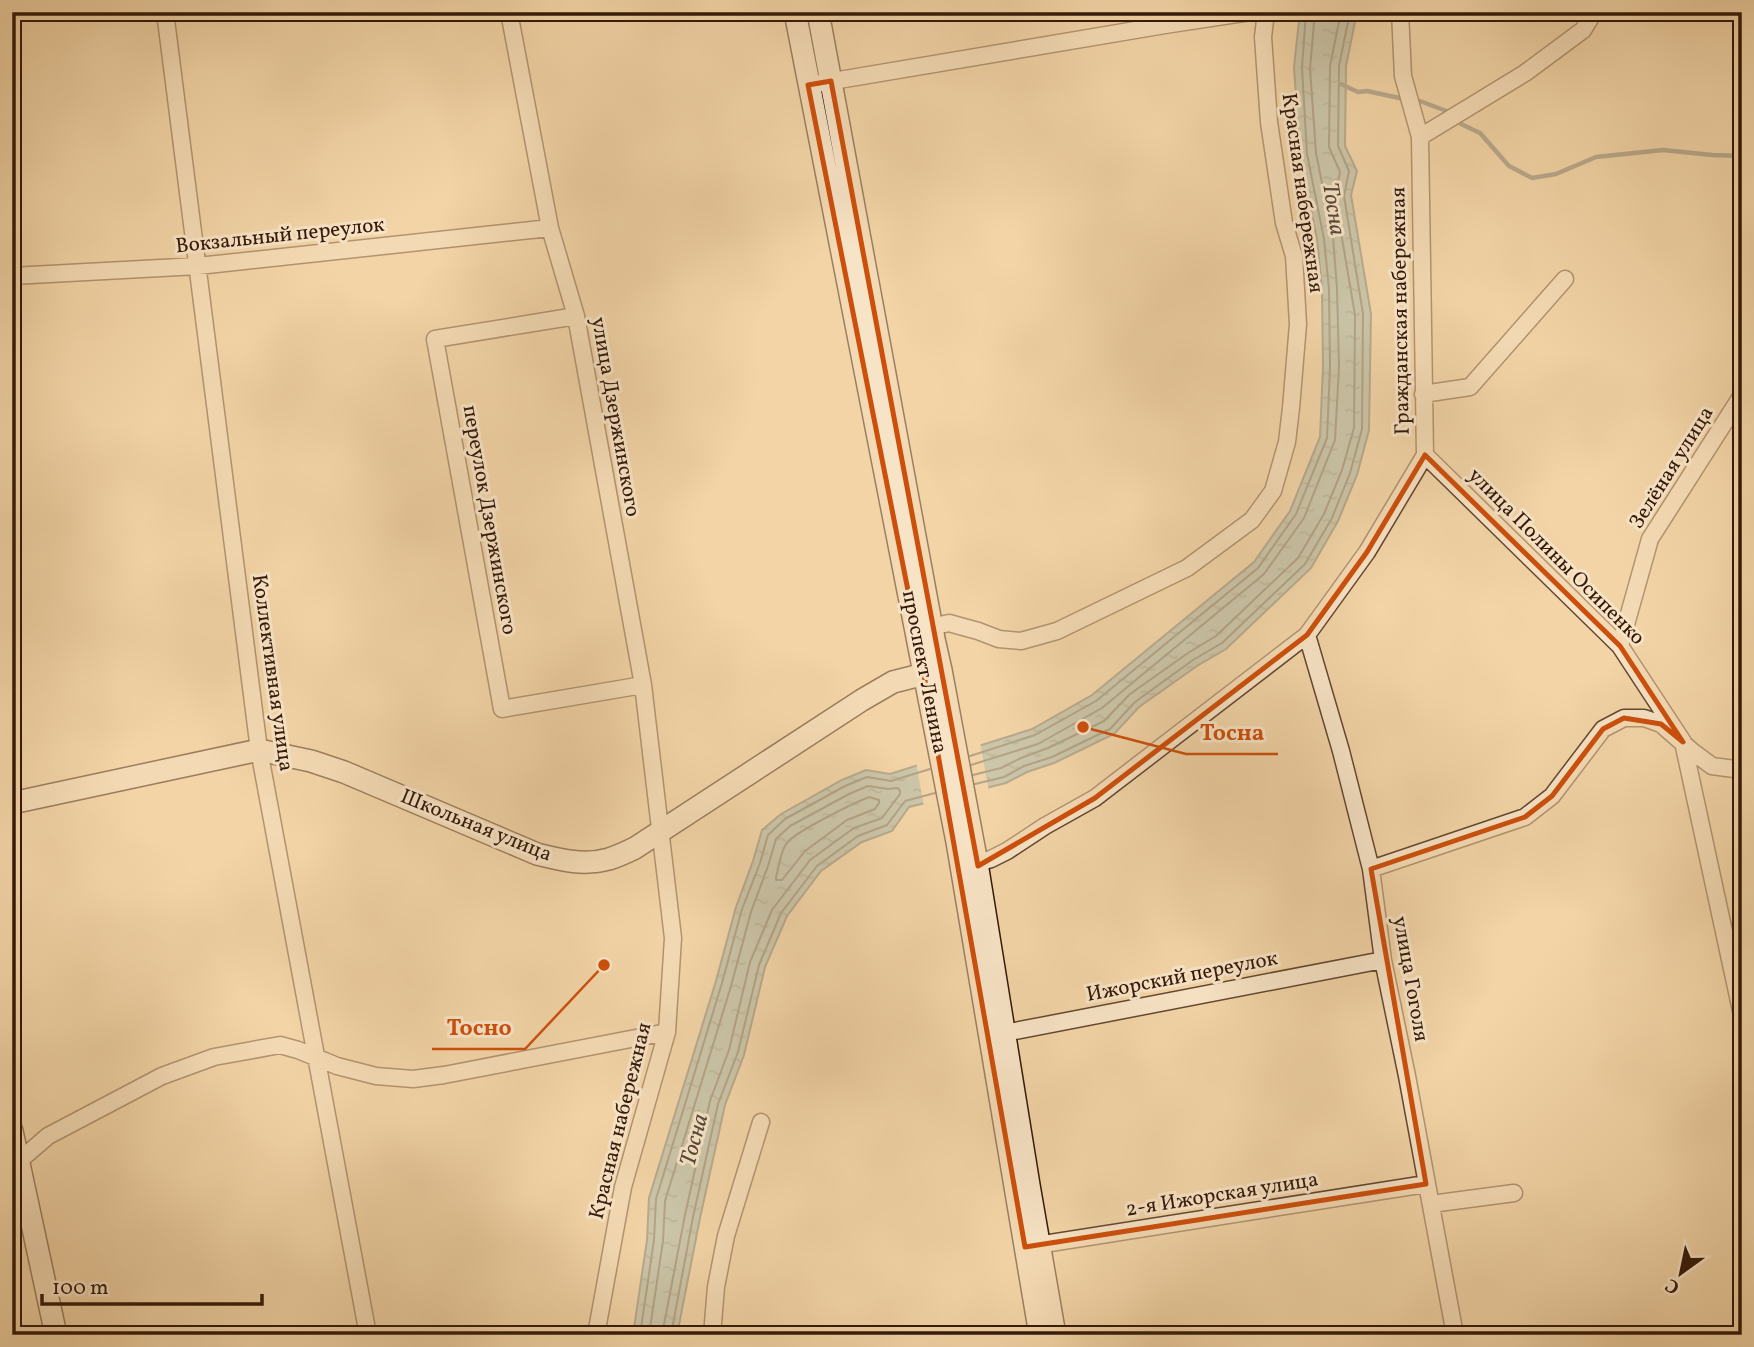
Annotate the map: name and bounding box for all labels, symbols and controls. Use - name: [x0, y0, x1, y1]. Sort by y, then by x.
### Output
- street label: Красная набережная: [1274, 91, 1330, 295]
- water label: Тосна: [1313, 180, 1353, 238]
- street label: Гражданская набережная: [1384, 187, 1418, 435]
- street label: Вокзальный переулок: [174, 211, 386, 261]
- street label: улица Дзержинского: [583, 315, 647, 519]
- street label: Зелёная улица: [1623, 401, 1721, 535]
- street label: переулок Дзержинского: [455, 403, 523, 637]
- street label: улица Полины Осипенко: [1461, 462, 1651, 652]
- street label: Коллективная улица: [244, 573, 300, 773]
- street label: проспект Ленина: [894, 588, 954, 756]
- callout: Тосна: [1186, 710, 1278, 754]
- text: Тосна: [1200, 718, 1264, 750]
- street label: Школьная улица: [396, 782, 556, 870]
- street label: улица Гоголя: [1385, 914, 1435, 1044]
- street label: Ижорский переулок: [1084, 944, 1280, 1010]
- callout: Тосно: [432, 1005, 525, 1049]
- text: Тосно: [446, 1013, 512, 1045]
- street label: Красная набережная: [583, 1020, 659, 1222]
- water label: Тосна: [673, 1110, 717, 1170]
- street label: 2-я Ижорская улица: [1124, 1165, 1320, 1225]
- north arrow: [1646, 1238, 1716, 1308]
- scale bar: [42, 1263, 262, 1307]
- text: С: [1661, 1271, 1685, 1300]
- text: 100 m: [52, 1274, 109, 1303]

